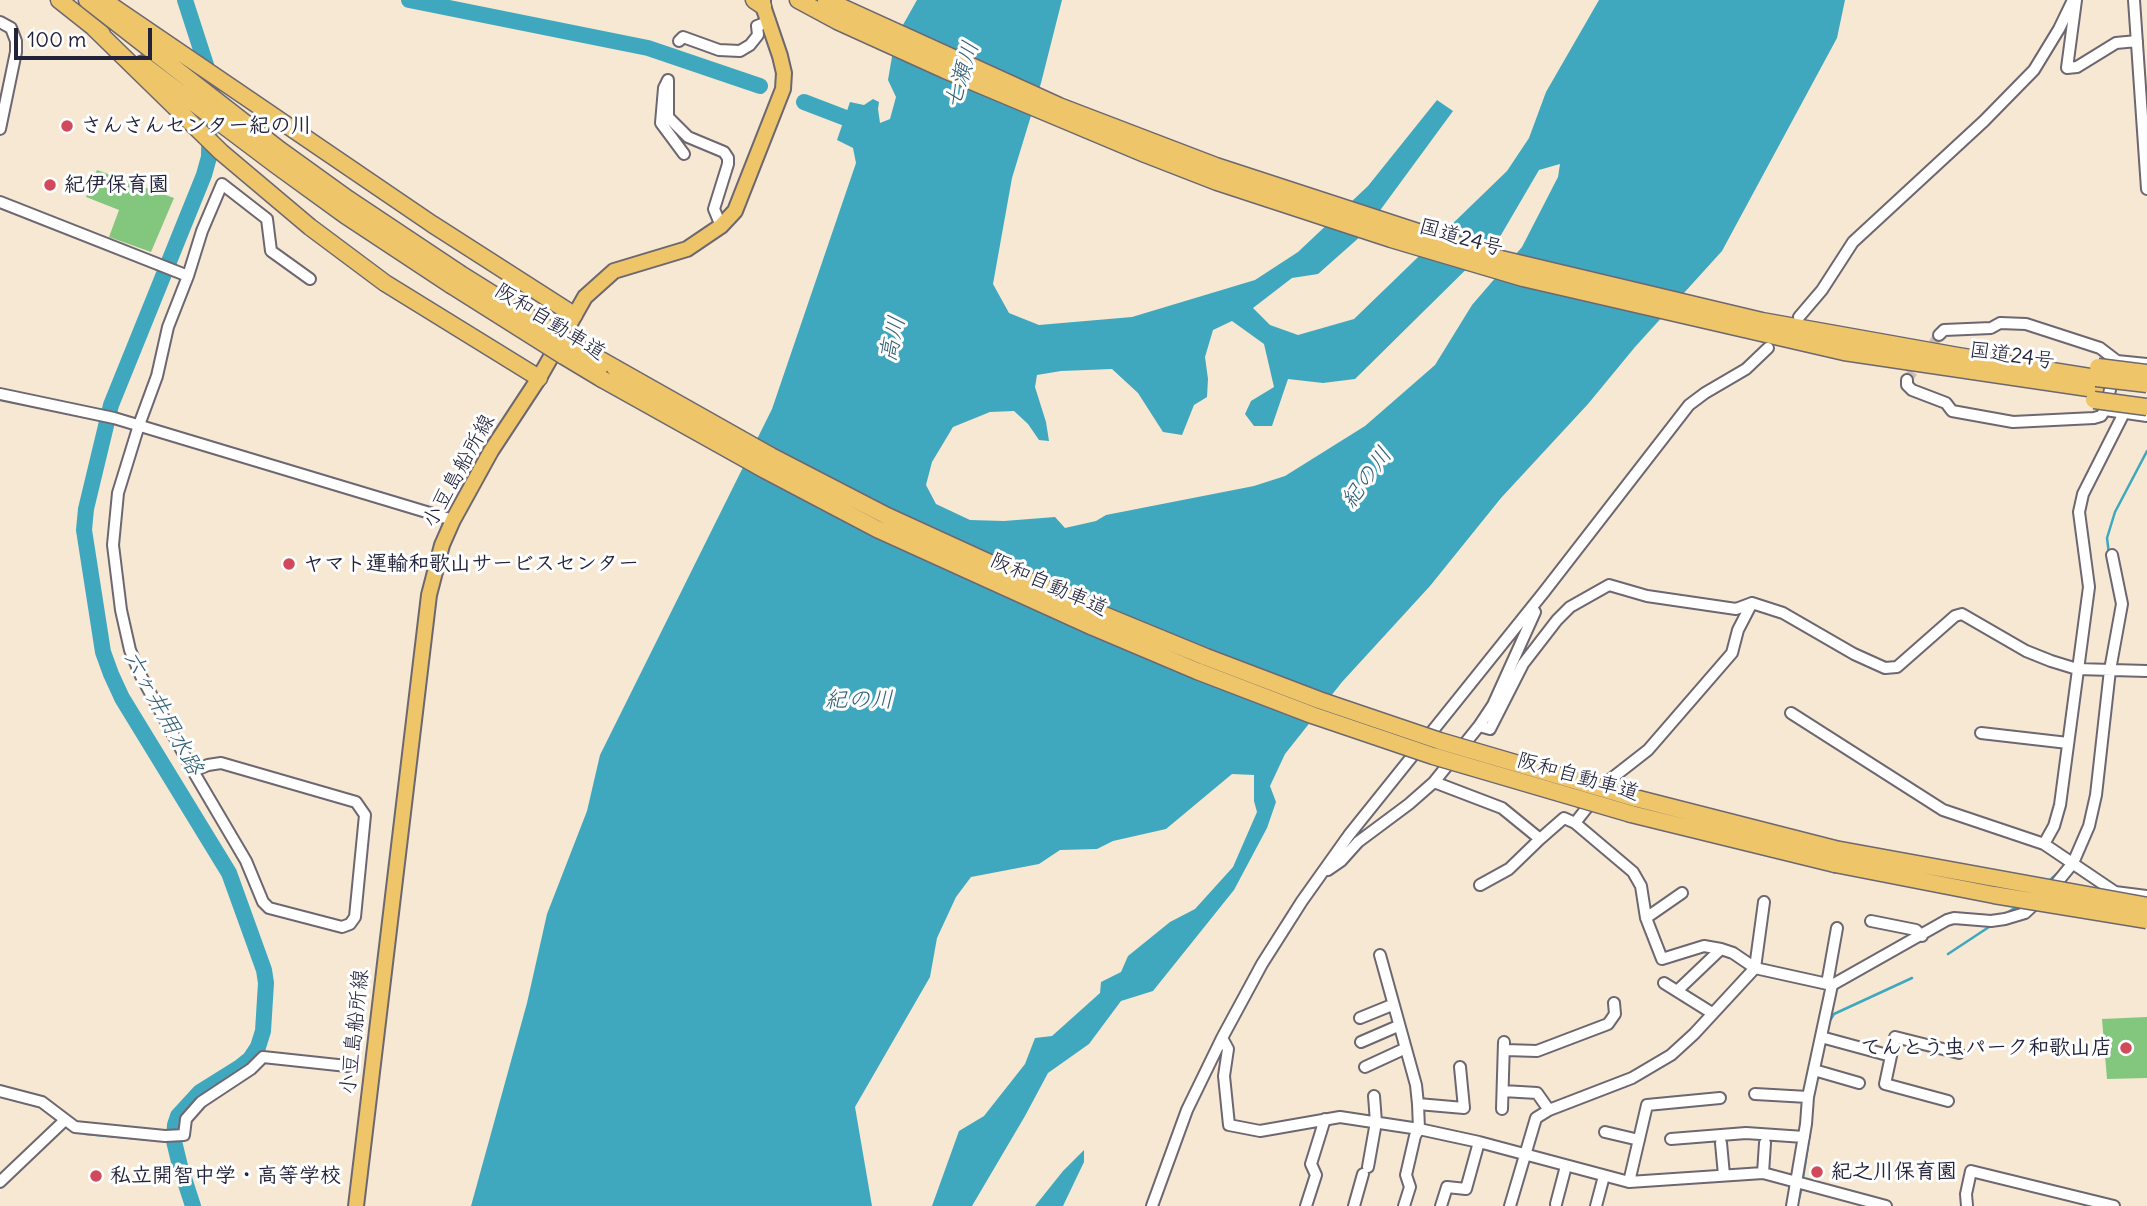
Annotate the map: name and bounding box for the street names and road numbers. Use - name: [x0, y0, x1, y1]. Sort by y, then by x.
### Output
- street label: 国道24号: [1416, 214, 1506, 262]
- street label: 阪和自動車道: [490, 278, 610, 366]
- street label: 国道24号: [1968, 338, 2056, 374]
- street label: 小豆島船所線: [417, 410, 501, 532]
- street label: 阪和自動車道: [986, 548, 1112, 622]
- street label: 阪和自動車道: [1514, 748, 1642, 806]
- street label: 小豆島船所線: [336, 968, 374, 1096]

